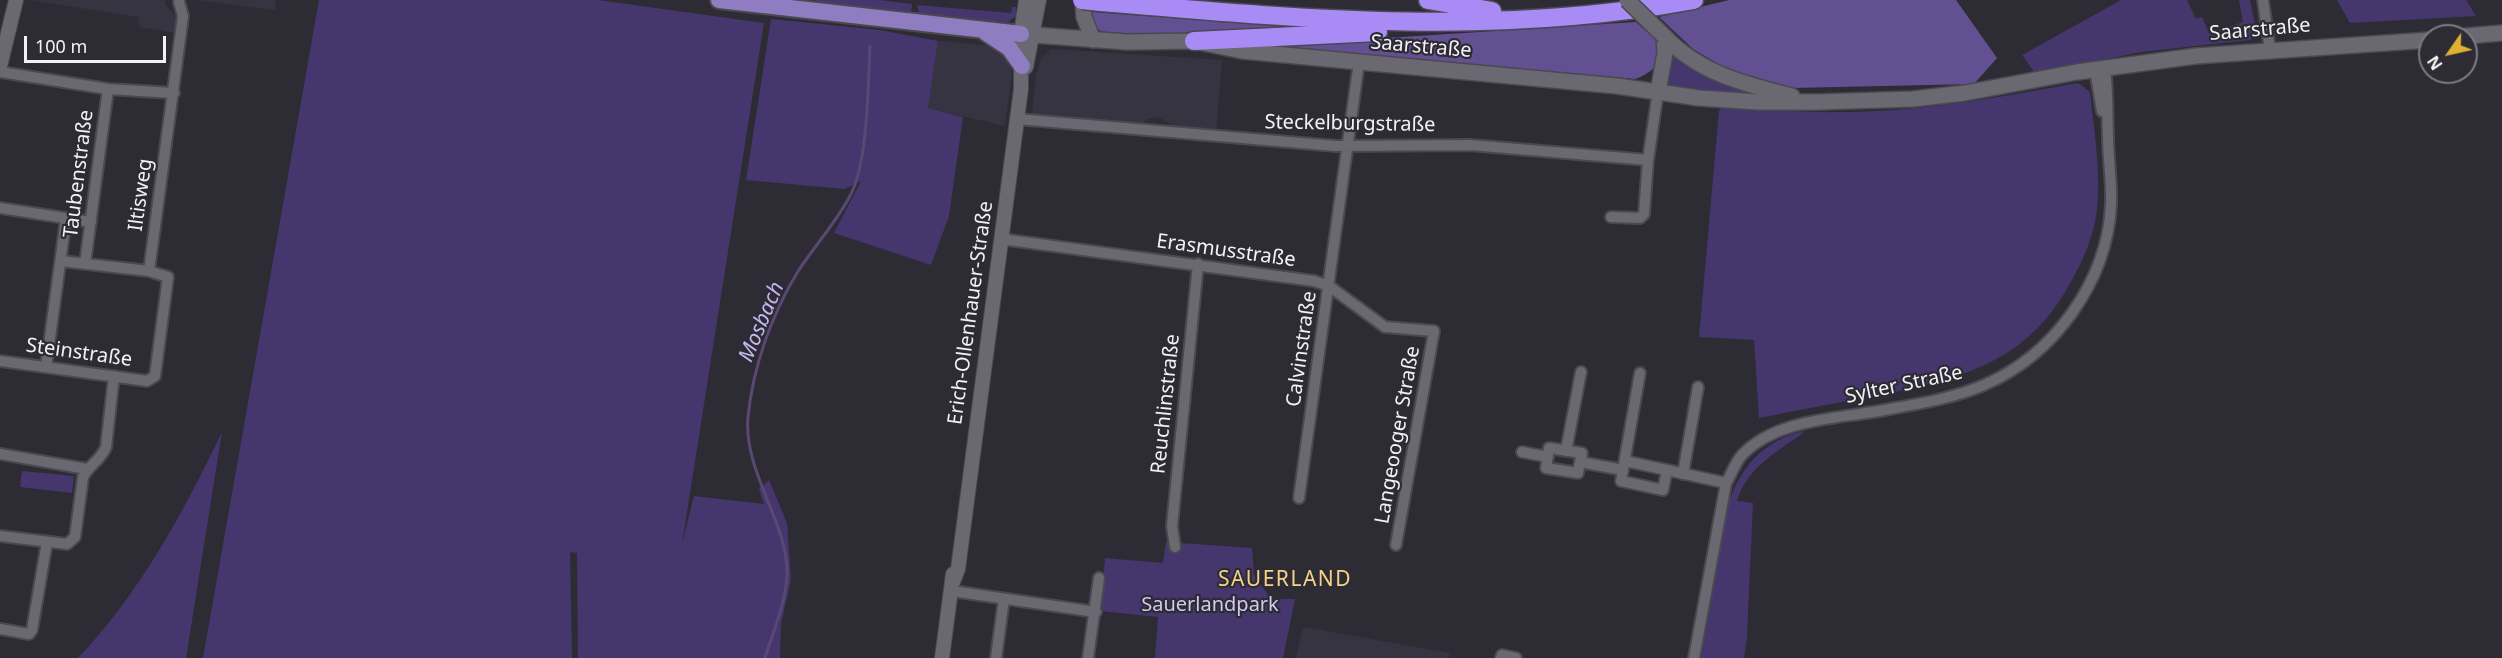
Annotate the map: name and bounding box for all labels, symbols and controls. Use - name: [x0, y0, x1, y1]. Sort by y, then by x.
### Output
- street label: Saarstraße: [2208, 14, 2312, 46]
- scale bar: [27, 24, 170, 62]
- north arrow: [2418, 24, 2478, 84]
- street label: Saarstraße: [1369, 31, 1473, 63]
- text: 100 m: [35, 34, 87, 58]
- text: N: [2422, 51, 2447, 74]
- street label: Taubenstraße: [59, 109, 99, 239]
- street label: Steckelburgstraße: [1264, 111, 1436, 137]
- street label: Iltisweg: [124, 157, 158, 233]
- street label: Erich-Ollenhauer-Straße: [943, 200, 999, 426]
- street label: Erasmusstraße: [1155, 229, 1297, 273]
- water label: Mosbach: [734, 278, 790, 366]
- street label: Calvinstraße: [1282, 290, 1322, 408]
- street label: Reuchlinstraße: [1147, 333, 1185, 475]
- street label: Steinstraße: [24, 334, 134, 372]
- street label: Langeooger Straße: [1371, 344, 1425, 526]
- street label: Sylter Straße: [1843, 361, 1965, 409]
- district label: SAUERLAND: [1218, 567, 1352, 593]
- park label: Sauerlandpark: [1141, 593, 1279, 617]

